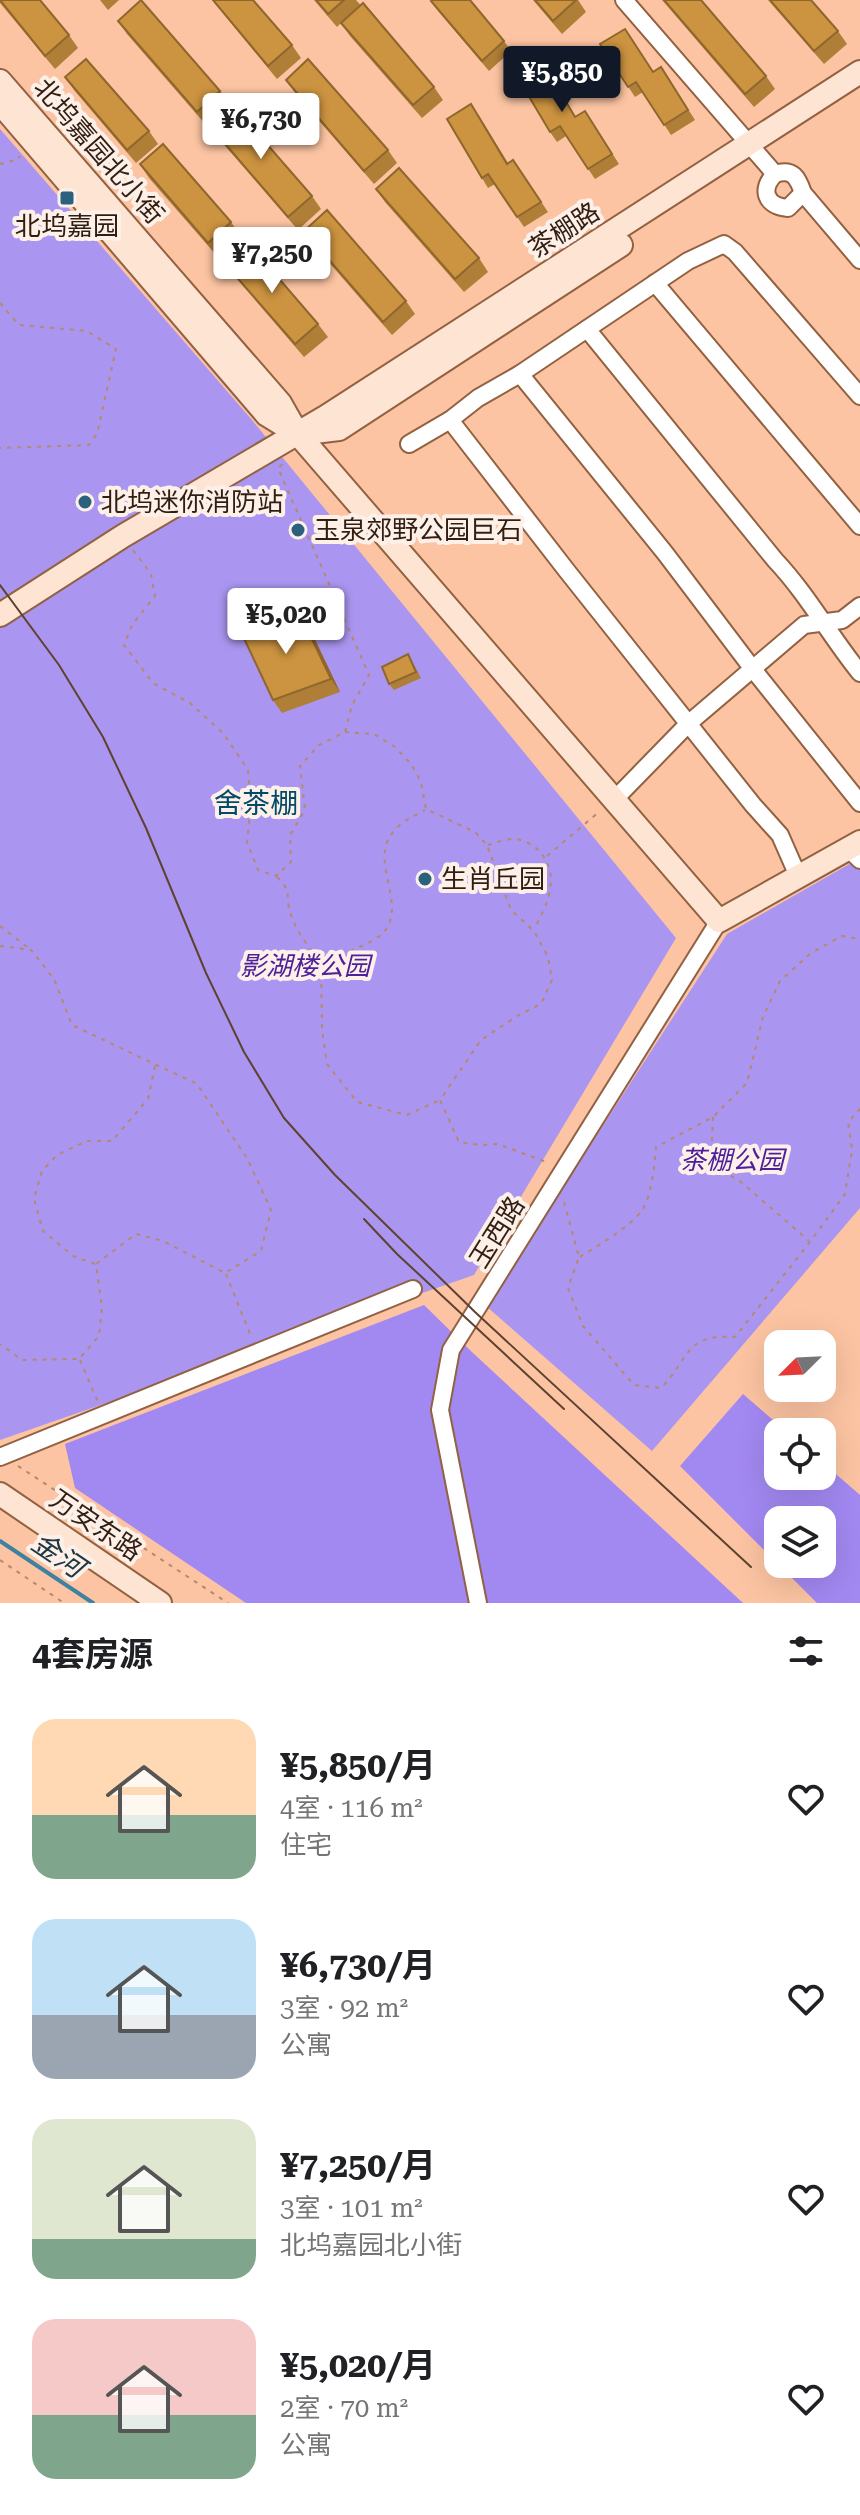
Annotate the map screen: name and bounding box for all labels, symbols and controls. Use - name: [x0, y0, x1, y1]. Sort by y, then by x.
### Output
- pin: ¥5,850: [497, 46, 627, 114]
- text: ¥5,850: [521, 57, 603, 87]
- street label: 北坞嘉园北小街: [28, 72, 170, 230]
- pin: ¥6,730: [196, 93, 326, 161]
- text: ¥6,730: [220, 104, 302, 134]
- marker: 北坞嘉园: [58, 189, 76, 207]
- street label: 茶棚路: [523, 196, 605, 264]
- place label: 北坞嘉园: [15, 210, 119, 242]
- pin: ¥7,250: [207, 227, 337, 295]
- text: ¥7,250: [231, 238, 313, 268]
- place label: 北坞迷你消防站: [101, 487, 283, 517]
- marker: 北坞迷你消防站: [76, 493, 94, 511]
- place label: 玉泉郊野公园巨石: [314, 515, 522, 545]
- marker: 玉泉郊野公园巨石: [289, 521, 307, 539]
- pin: ¥5,020: [221, 588, 351, 656]
- text: ¥5,020: [245, 599, 327, 629]
- district label: 舍茶棚: [214, 787, 298, 820]
- place label: 生肖丘园: [441, 864, 545, 894]
- marker: 生肖丘园: [416, 870, 434, 888]
- park label: 影湖楼公园: [240, 951, 374, 981]
- park label: 茶棚公园: [680, 1145, 788, 1175]
- street label: 玉西路: [464, 1191, 530, 1273]
- north arrow: [764, 1330, 836, 1402]
- map controls: [764, 1330, 836, 1578]
- button: locate: [764, 1418, 836, 1490]
- street label: 万安东路: [44, 1483, 148, 1567]
- button: layers: [764, 1506, 836, 1578]
- water label: 金河: [26, 1526, 95, 1587]
- icon: filters: [784, 1629, 828, 1673]
- text: 4套房源: [32, 1634, 153, 1674]
- text: ¥5,850/月: [280, 1745, 436, 1785]
- icon: home: [96, 1751, 192, 1847]
- icon: heart: [784, 1777, 828, 1821]
- text: 4室 · 116 m²: [280, 1793, 423, 1823]
- text: 住宅: [280, 1830, 332, 1860]
- text: ¥6,730/月: [280, 1945, 436, 1985]
- icon: home: [96, 1951, 192, 2047]
- icon: heart: [784, 1977, 828, 2021]
- text: 3室 · 92 m²: [280, 1993, 408, 2023]
- text: 公寓: [280, 2030, 332, 2060]
- text: ¥7,250/月: [280, 2145, 436, 2185]
- icon: home: [96, 2151, 192, 2247]
- icon: heart: [784, 2177, 828, 2221]
- text: 3室 · 101 m²: [280, 2193, 423, 2223]
- text: 北坞嘉园北小街: [280, 2230, 462, 2260]
- text: ¥5,020/月: [280, 2345, 436, 2385]
- icon: home: [96, 2351, 192, 2447]
- icon: heart: [784, 2377, 828, 2421]
- text: 2室 · 70 m²: [280, 2393, 408, 2423]
- text: 公寓: [280, 2430, 332, 2460]

